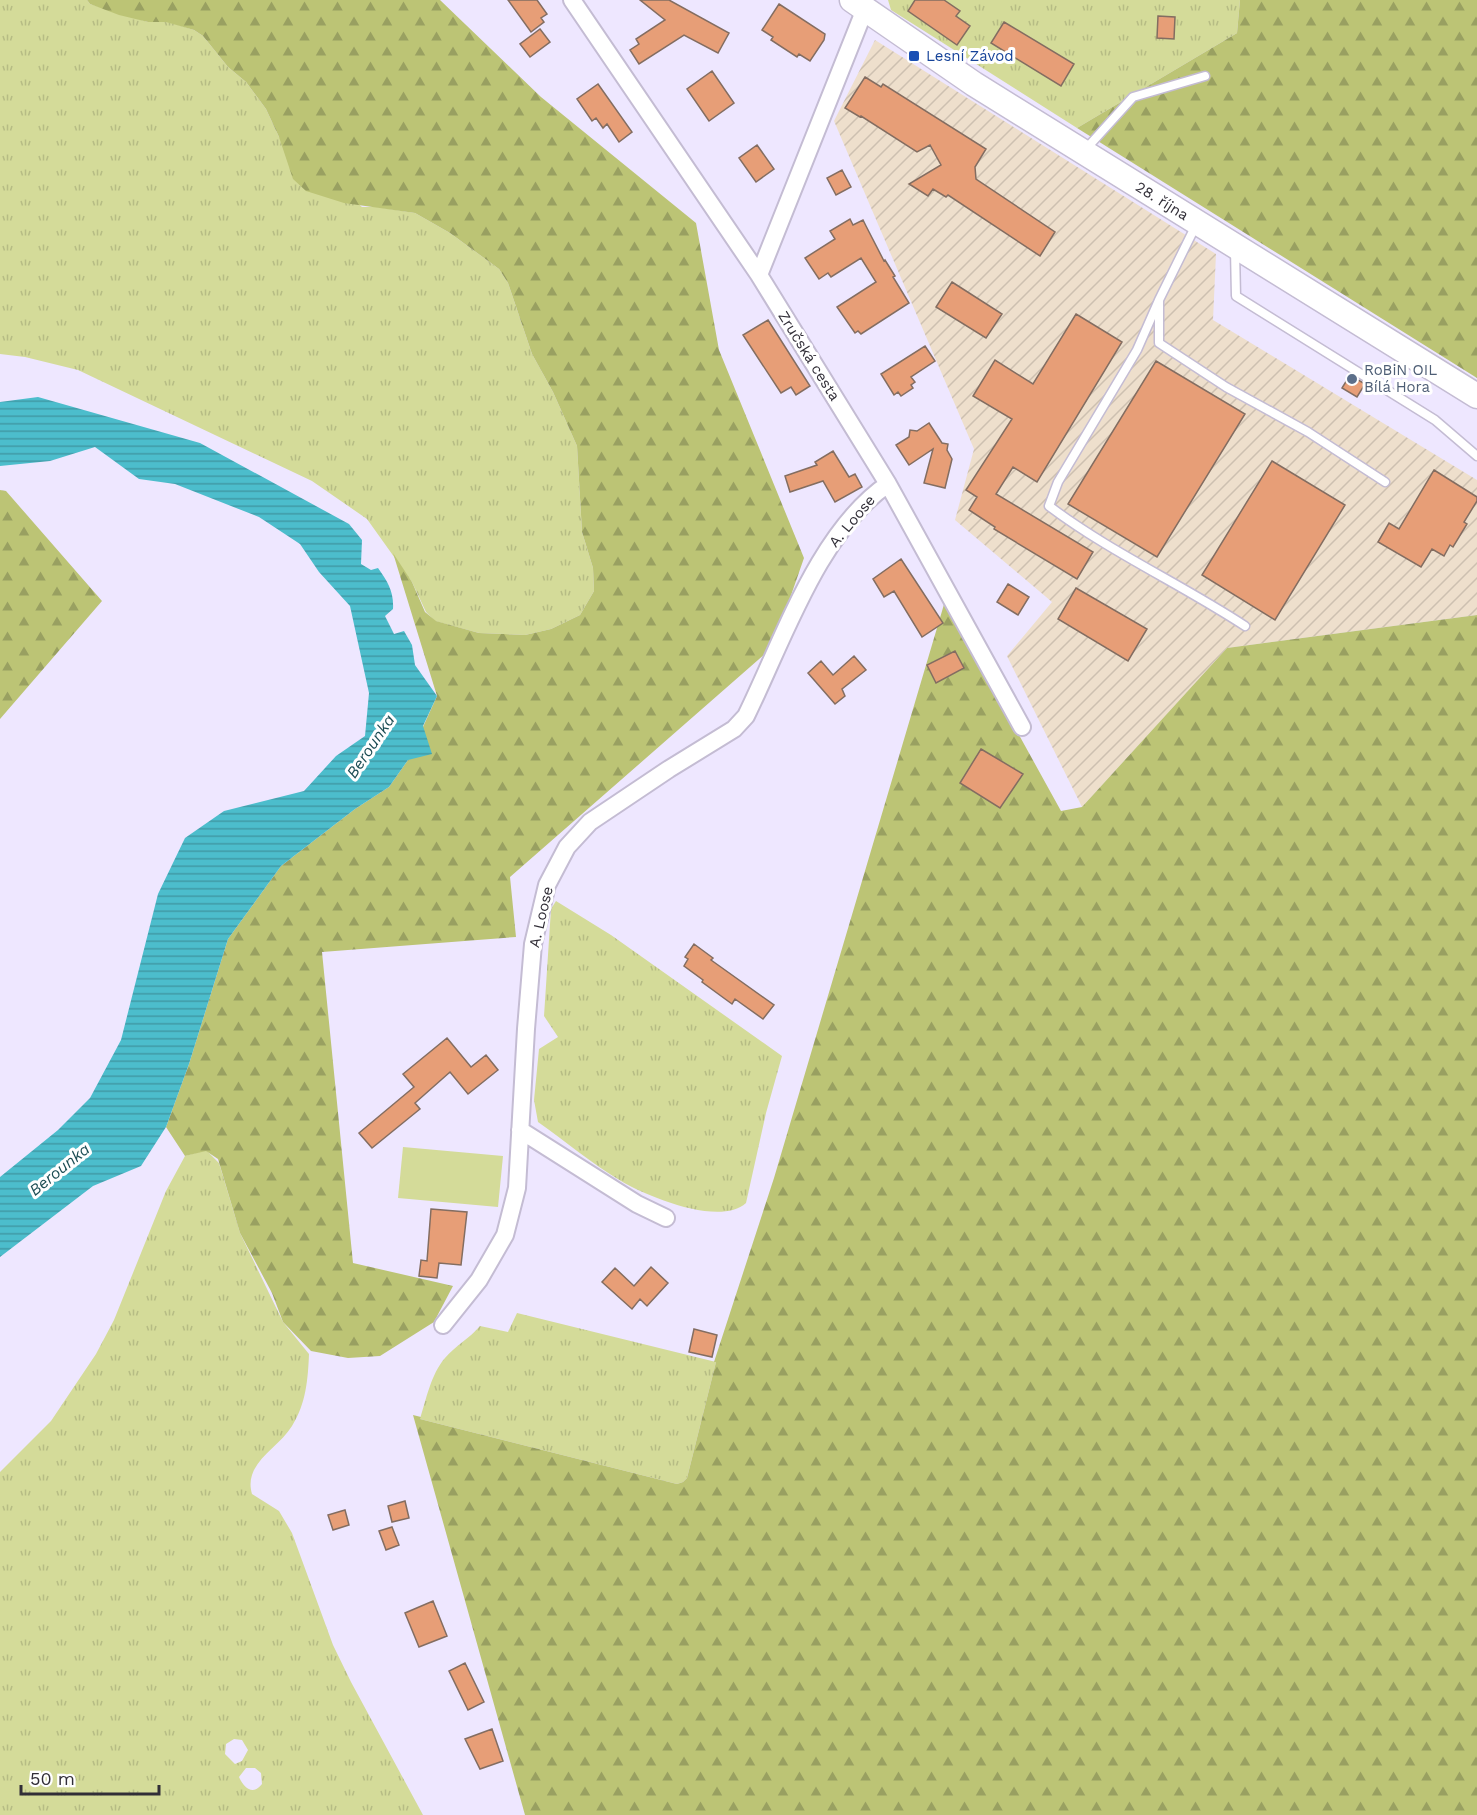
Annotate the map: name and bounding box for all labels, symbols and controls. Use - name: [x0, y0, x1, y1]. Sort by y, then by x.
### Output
- place label: Lesní Závod: [926, 47, 1014, 65]
- marker: Lesní Závod: [907, 49, 921, 63]
- street label: 28. října: [1132, 178, 1192, 225]
- street label: Zručská cesta: [774, 308, 844, 405]
- place label: RoBiN OIL Bílá Hora: [1364, 361, 1437, 396]
- marker: RoBiN OIL Bílá Hora: [1345, 372, 1359, 386]
- street label: A. Loose: [825, 491, 879, 551]
- water label: Berounka: [342, 711, 399, 782]
- street label: A. Loose: [525, 885, 557, 949]
- water label: Berounka: [25, 1139, 93, 1200]
- scale bar: [21, 1758, 159, 1796]
- text: 50 m: [30, 1768, 75, 1789]

